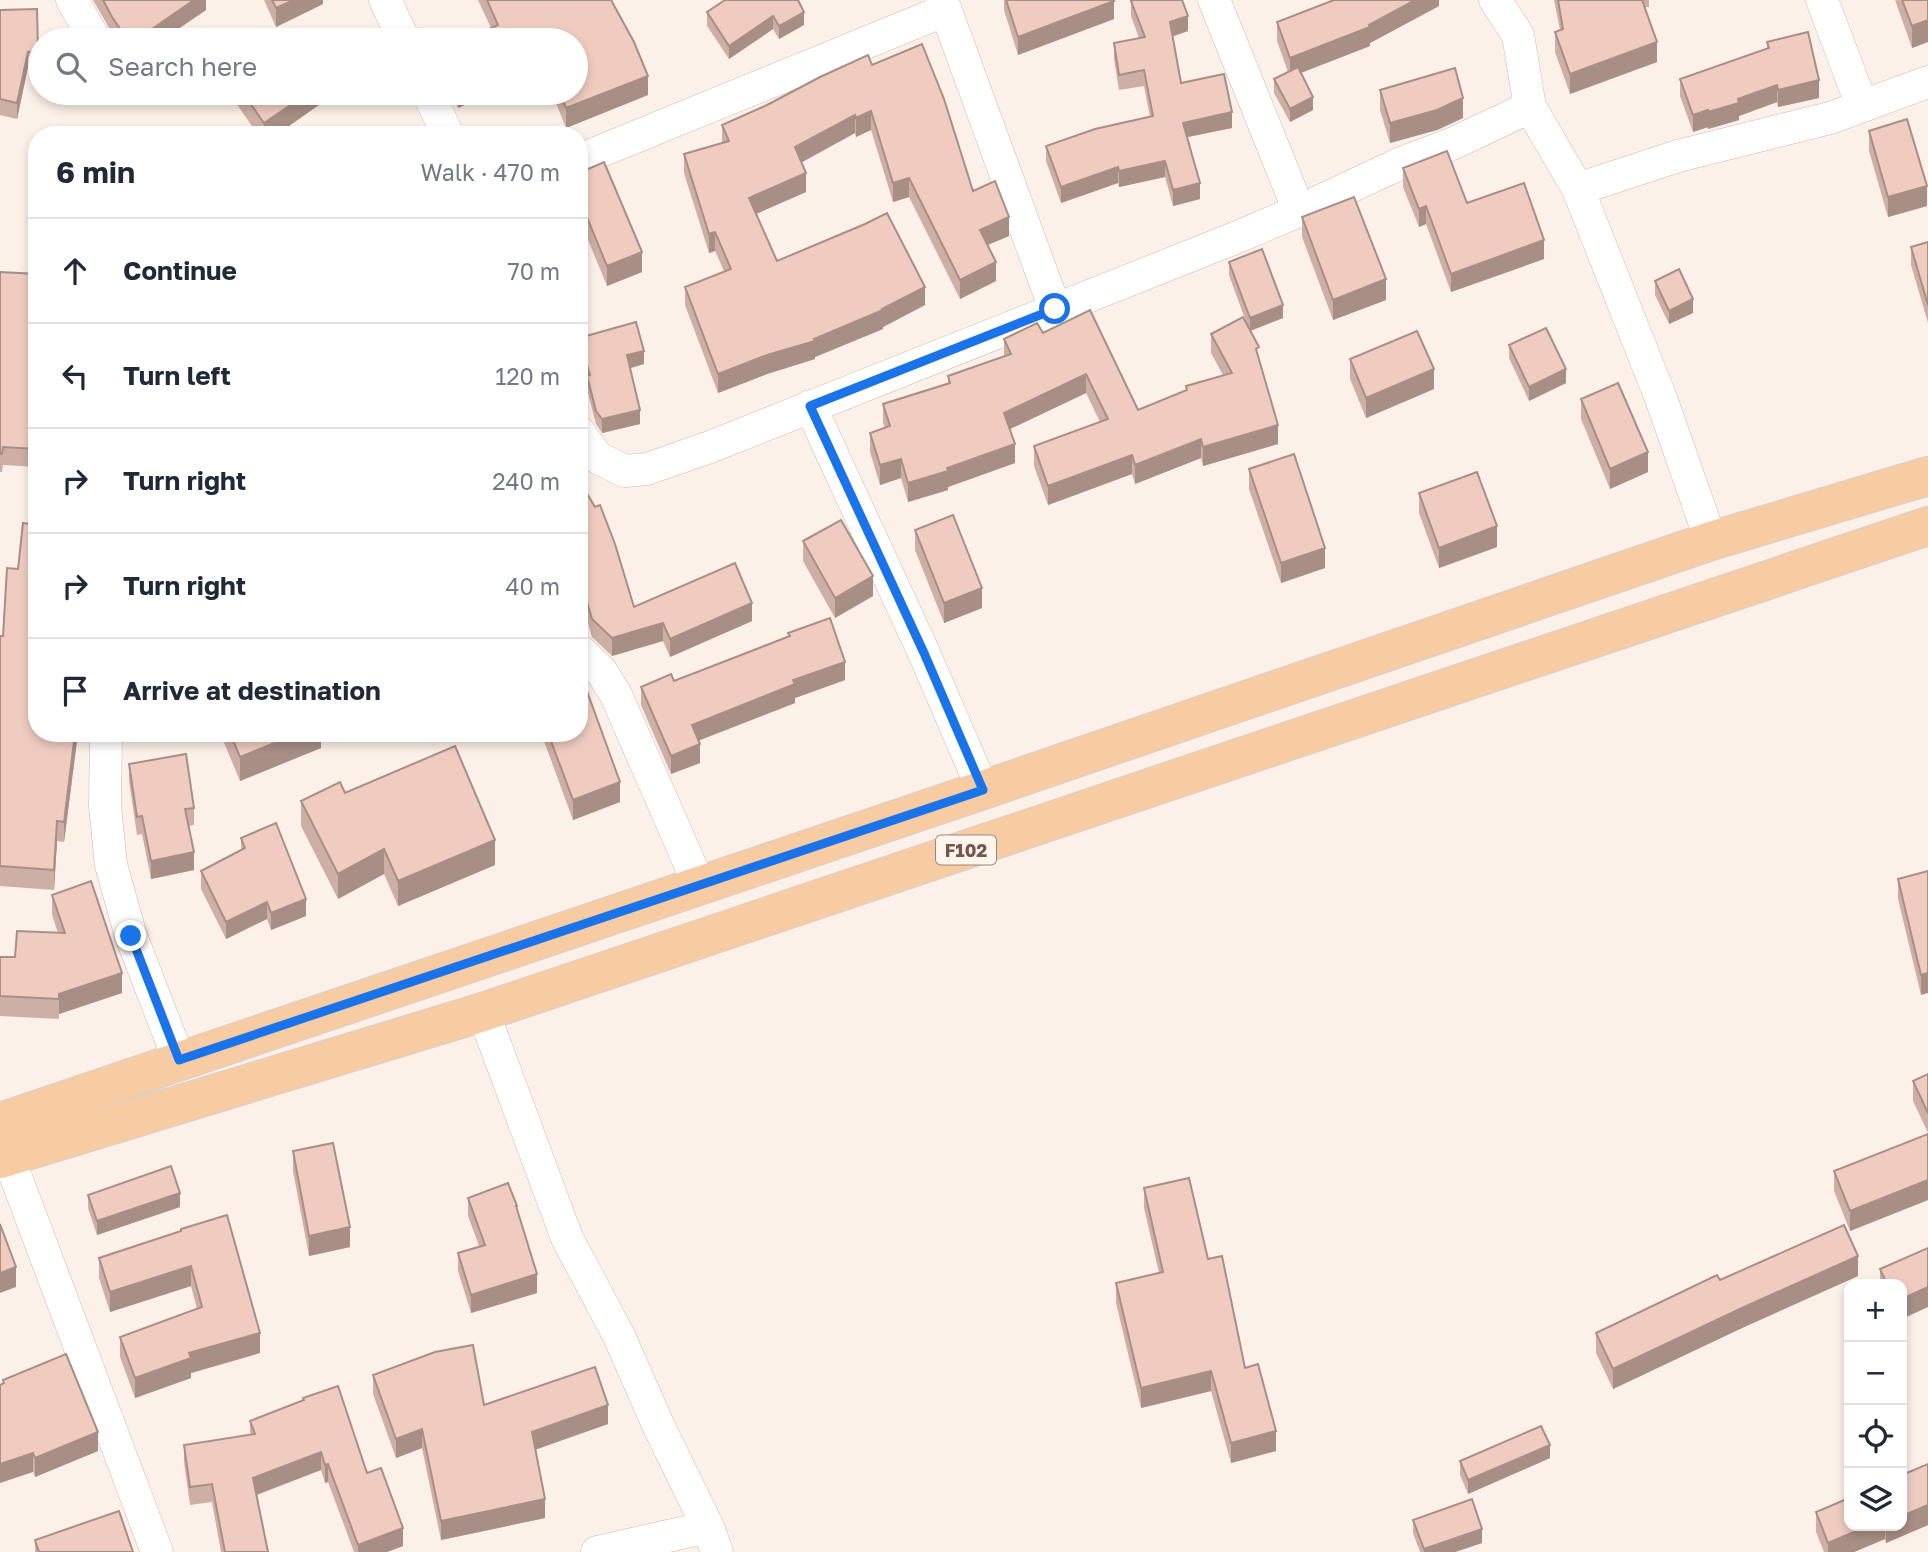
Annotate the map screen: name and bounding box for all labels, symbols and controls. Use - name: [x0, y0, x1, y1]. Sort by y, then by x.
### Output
- search box: [28, 28, 588, 105]
- icon: search: [52, 48, 90, 86]
- text: Search here: [108, 51, 257, 82]
- text: 6 min: [56, 154, 135, 190]
- text: Walk · 470 m: [421, 158, 560, 186]
- icon: ahead: [56, 252, 94, 290]
- text: Continue: [123, 255, 237, 286]
- text: 70 m: [507, 257, 560, 285]
- route start: [1039, 293, 1070, 324]
- icon: left: [56, 357, 94, 395]
- text: Turn left: [123, 360, 231, 391]
- text: 120 m: [495, 362, 560, 390]
- icon: right: [56, 462, 94, 500]
- text: Turn right: [123, 465, 246, 496]
- text: 240 m: [492, 467, 560, 495]
- icon: right: [56, 567, 94, 605]
- text: Turn right: [123, 570, 246, 601]
- text: 40 m: [506, 572, 560, 600]
- icon: arrive: [56, 672, 94, 710]
- text: Arrive at destination: [123, 675, 381, 706]
- road number: F102: [936, 836, 996, 864]
- route end: [115, 920, 146, 951]
- map controls: [1844, 1279, 1907, 1531]
- button: +: [1844, 1279, 1907, 1342]
- button: −: [1844, 1342, 1907, 1405]
- button: locate: [1844, 1405, 1907, 1468]
- button: layers: [1844, 1468, 1907, 1531]

